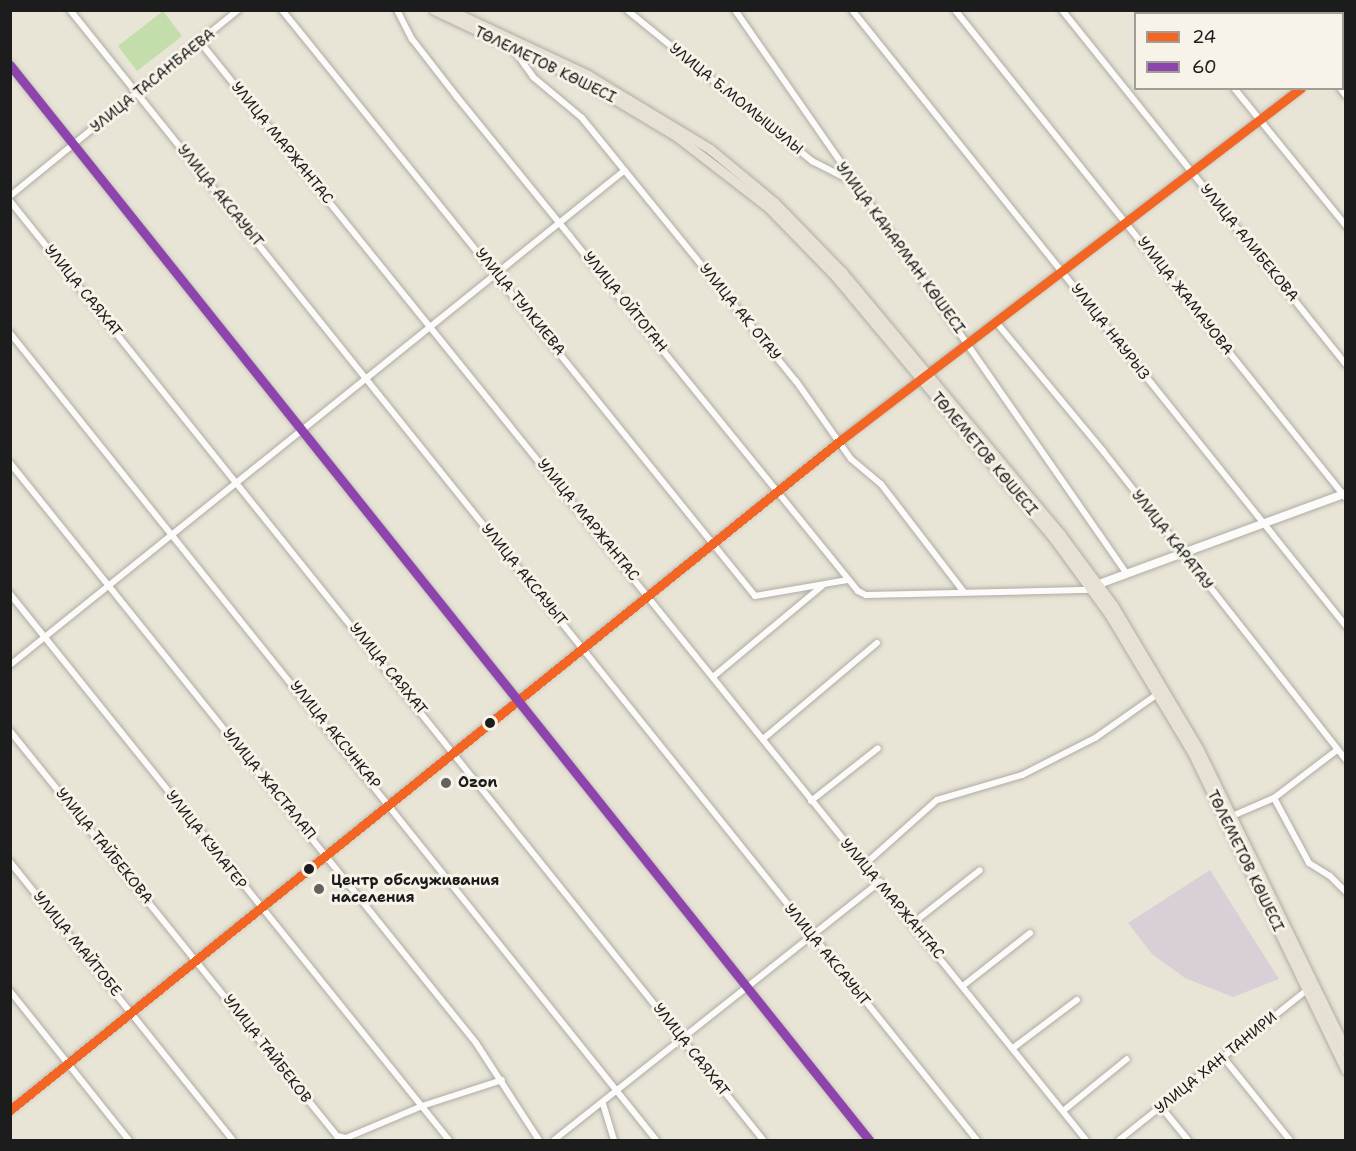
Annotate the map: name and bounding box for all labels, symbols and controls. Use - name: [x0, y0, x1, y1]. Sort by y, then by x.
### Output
- legend: [1134, 12, 1344, 90]
- street label: ТӨЛЕМЕТОВ КӨШЕСІ: [471, 23, 619, 107]
- street label: УЛИЦА ТАСАНБАЕВА: [87, 25, 219, 137]
- text: 24: [1192, 25, 1216, 49]
- street label: УЛИЦА Б.МОМЫШУЛЫ: [665, 39, 807, 159]
- text: 60: [1192, 55, 1217, 79]
- street label: УЛИЦА МАРЖАНТАС: [227, 78, 337, 208]
- street label: УЛИЦА АКСАУЫТ: [173, 141, 267, 251]
- street label: УЛИЦА КАҺАРМАН КӨШЕСІ: [832, 159, 968, 337]
- street label: УЛИЦА АЛИБЕКОВА: [1196, 181, 1302, 305]
- street label: УЛИЦА ЖАМАУОВА: [1133, 233, 1237, 359]
- street label: УЛИЦА САЯХАТ: [40, 241, 126, 341]
- street label: УЛИЦА ТУЛКИЕВА: [471, 245, 569, 359]
- street label: УЛИЦА ОЙТОГАН: [579, 248, 671, 356]
- street label: УЛИЦА АК ОТАУ: [695, 260, 785, 364]
- street label: УЛИЦА НАУРЫЗ: [1067, 280, 1153, 384]
- street label: ТӨЛЕМЕТОВ КӨШЕСІ: [927, 389, 1041, 519]
- street label: УЛИЦА МАРЖАНТАС: [533, 455, 643, 585]
- street label: УЛИЦА КАРАТАУ: [1128, 487, 1216, 593]
- street label: УЛИЦА АКСАУЫТ: [477, 520, 571, 630]
- street label: УЛИЦА САЯХАТ: [345, 619, 431, 719]
- street label: УЛИЦА АКСУНКАР: [286, 677, 384, 793]
- unlabelled marker: [484, 717, 496, 729]
- street label: УЛИЦА ЖАСТАЛАП: [219, 725, 319, 843]
- place label: Ozon: [458, 774, 498, 792]
- marker: Ozon: [439, 776, 453, 790]
- street label: УЛИЦА ТАЙБЕКОВА: [52, 784, 156, 908]
- street label: УЛИЦА КУЛАГЕР: [162, 787, 250, 893]
- street label: ТӨЛЕМЕТОВ КӨШЕСІ: [1203, 787, 1287, 935]
- street label: УЛИЦА МАРЖАНТАС: [836, 835, 948, 963]
- unlabelled marker: [303, 863, 315, 875]
- place label: Центр обслуживания населения: [331, 871, 499, 906]
- marker: Центр обслуживания населения: [312, 882, 326, 896]
- street label: УЛИЦА МАЙТОБЕ: [29, 888, 125, 1000]
- street label: УЛИЦА АКСАУЫТ: [780, 900, 874, 1010]
- street label: УЛИЦА ТАЙБЕКОВ: [219, 991, 315, 1107]
- street label: УЛИЦА САЯХАТ: [649, 1000, 733, 1100]
- street label: УЛИЦА ХАН ТАНИРИ: [1151, 1008, 1281, 1118]

